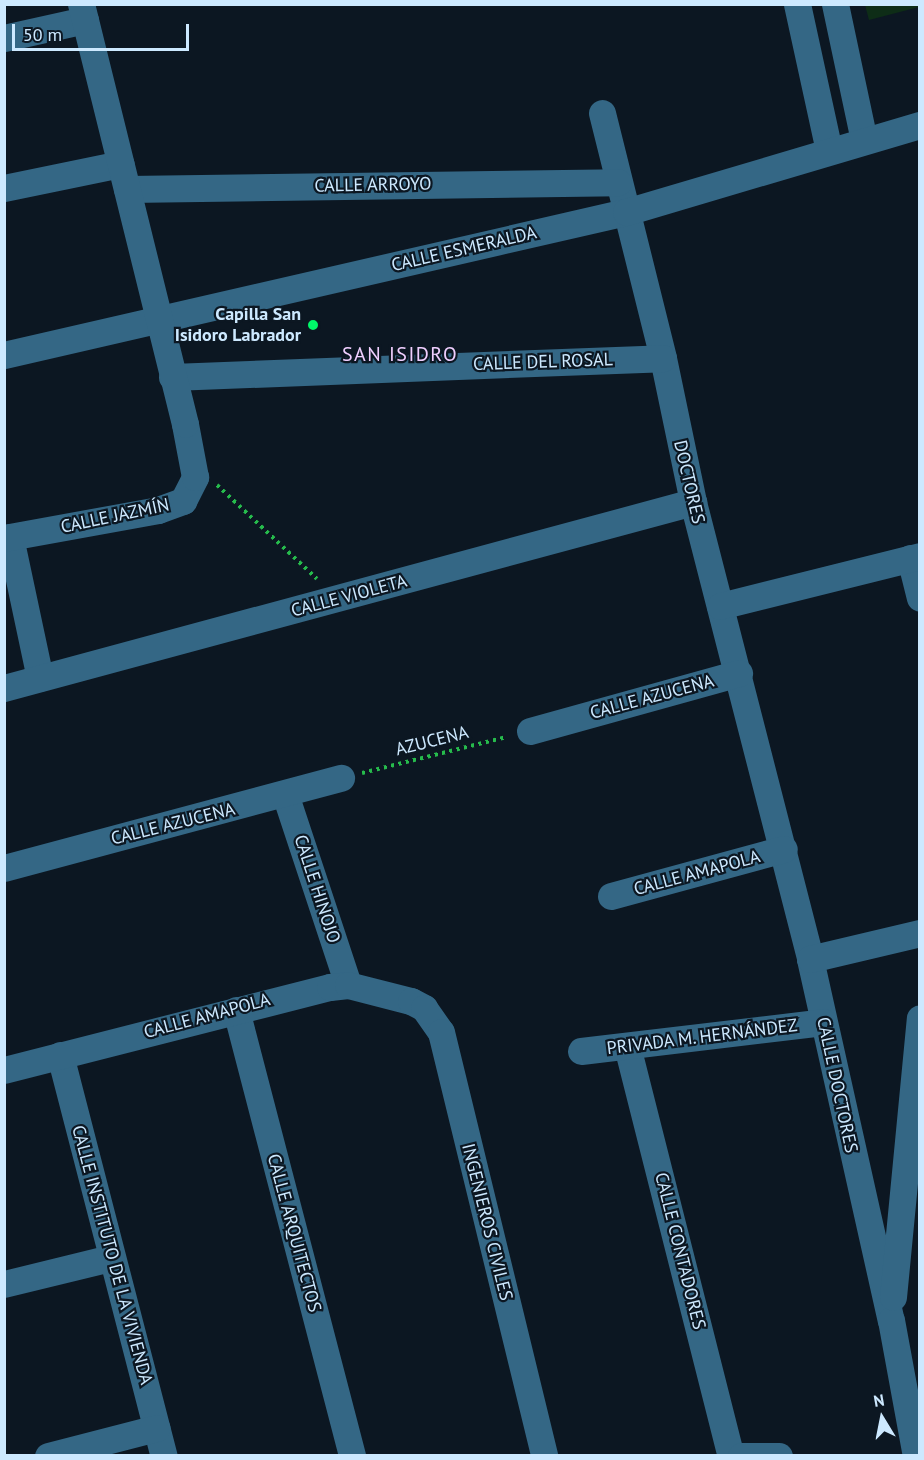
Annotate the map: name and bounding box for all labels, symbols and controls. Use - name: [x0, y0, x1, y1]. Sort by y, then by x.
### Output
- scale bar: [15, 12, 192, 50]
- text: 50 m: [23, 23, 62, 46]
- street label: CALLE ARROYO: [314, 173, 432, 197]
- street label: CALLE ESMERALDA: [389, 222, 539, 276]
- place label: Capilla San Isidoro Labrador: [175, 304, 301, 346]
- marker: Capilla San Isidoro Labrador: [306, 318, 320, 332]
- district label: SAN ISIDRO: [342, 342, 458, 366]
- street label: CALLE DEL ROSAL: [472, 349, 614, 375]
- street label: DOCTORES: [669, 438, 709, 526]
- street label: CALLE JAZMÍN: [59, 494, 171, 538]
- street label: CALLE VIOLETA: [289, 570, 409, 622]
- street label: CALLE AZUCENA: [587, 670, 717, 724]
- street label: AZUCENA: [393, 722, 471, 760]
- street label: CALLE AZUCENA: [108, 798, 238, 850]
- street label: CALLE HINOJO: [289, 832, 345, 946]
- street label: CALLE AMAPOLA: [631, 846, 763, 900]
- street label: CALLE AMAPOLA: [141, 989, 273, 1043]
- street label: PRIVADA M. HERNÁNDEZ: [604, 1014, 800, 1060]
- street label: CALLE DOCTORES: [812, 1015, 862, 1155]
- street label: CALLE INSTITUTO DE LA VIVIENDA: [67, 1122, 157, 1388]
- street label: INGENIEROS CIVILES: [457, 1141, 517, 1303]
- street label: CALLE ARQUITECTOS: [262, 1151, 326, 1315]
- street label: CALLE CONTADORES: [650, 1170, 710, 1332]
- north arrow: [852, 1388, 912, 1448]
- text: N: [872, 1390, 886, 1411]

